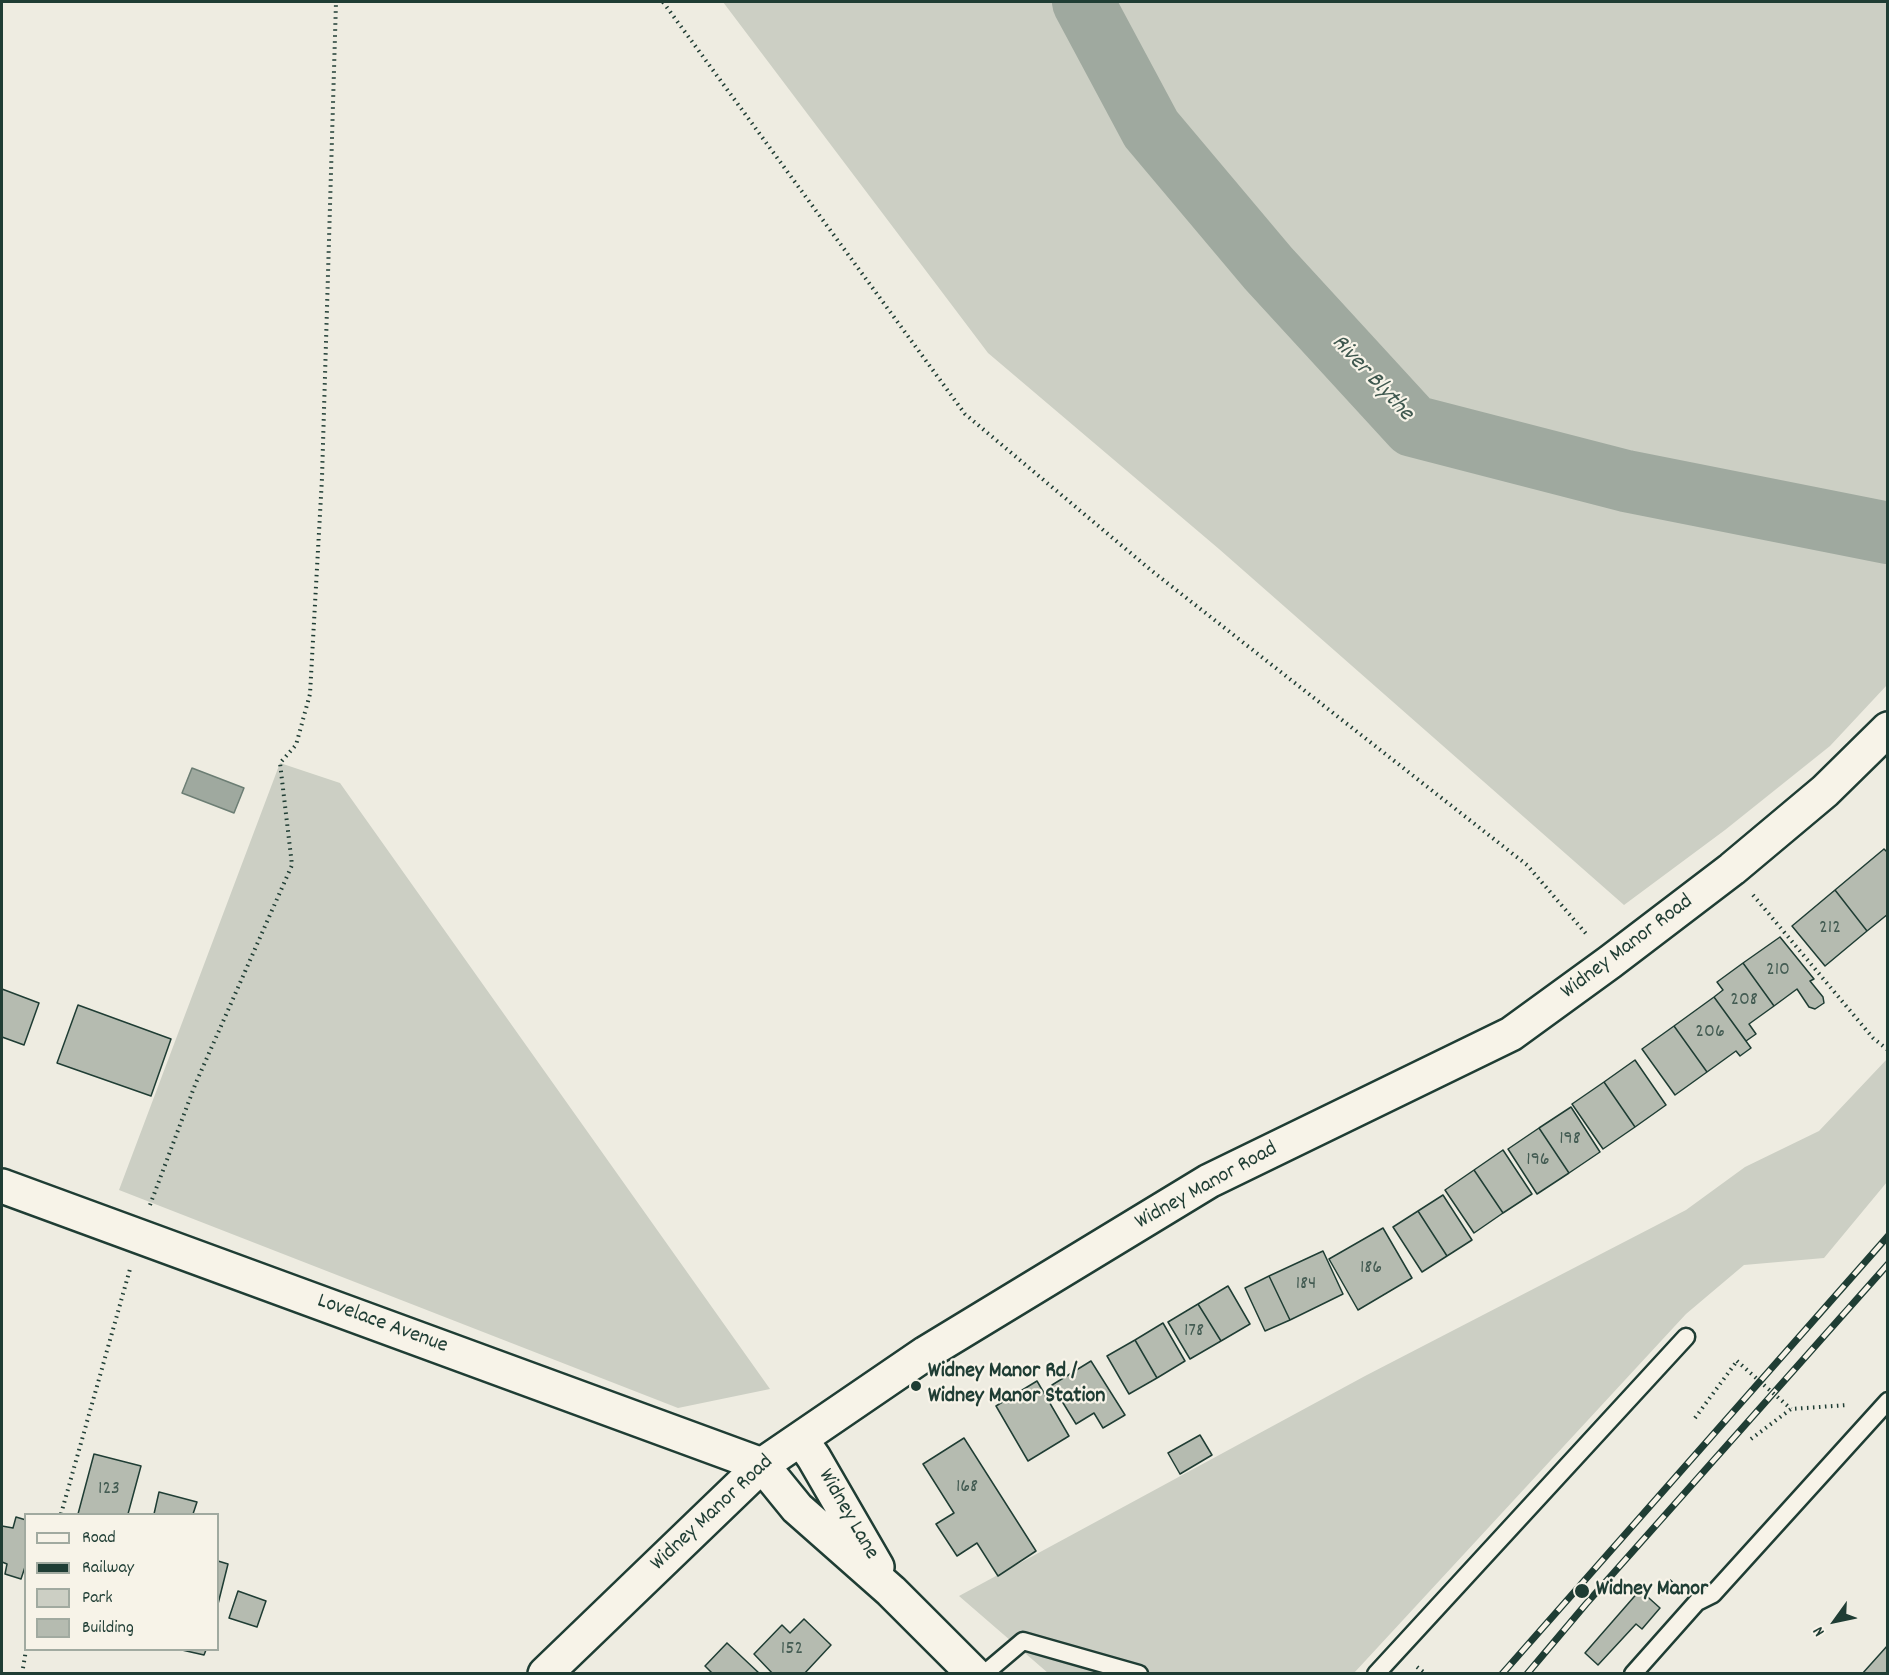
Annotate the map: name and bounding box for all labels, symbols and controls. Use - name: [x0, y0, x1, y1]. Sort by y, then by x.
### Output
- water label: River Blythe: [1324, 330, 1418, 428]
- street label: Widney Manor Road: [1557, 890, 1699, 1006]
- house number: 212: [1819, 917, 1841, 941]
- house number: 210: [1766, 959, 1790, 983]
- house number: 208: [1730, 989, 1758, 1013]
- house number: 206: [1695, 1021, 1725, 1045]
- house number: 198: [1559, 1128, 1581, 1152]
- street label: Widney Manor Road: [1131, 1137, 1283, 1237]
- house number: 196: [1526, 1149, 1550, 1173]
- house number: 186: [1360, 1257, 1382, 1281]
- house number: 184: [1296, 1273, 1316, 1297]
- street label: Lovelace Avenue: [313, 1289, 451, 1361]
- house number: 178: [1184, 1320, 1204, 1344]
- place label: Widney Manor Rd / Widney Manor Station: [928, 1360, 1105, 1412]
- marker: Widney Manor Rd / Widney Manor Station: [909, 1379, 923, 1393]
- street label: Widney Manor Road: [646, 1450, 780, 1578]
- street label: Widney Lane: [811, 1465, 883, 1565]
- house number: 168: [956, 1476, 978, 1500]
- house number: 123: [98, 1478, 120, 1502]
- legend: [24, 1513, 219, 1651]
- text: Road: [82, 1526, 116, 1551]
- text: Railway: [82, 1556, 134, 1581]
- place label: Widney Manor: [1596, 1578, 1708, 1604]
- marker: Widney Manor: [1573, 1582, 1591, 1600]
- text: Park: [82, 1586, 113, 1611]
- north arrow: [1805, 1591, 1865, 1651]
- text: Building: [82, 1616, 134, 1641]
- text: N: [1808, 1621, 1831, 1641]
- house number: 152: [781, 1638, 803, 1662]

